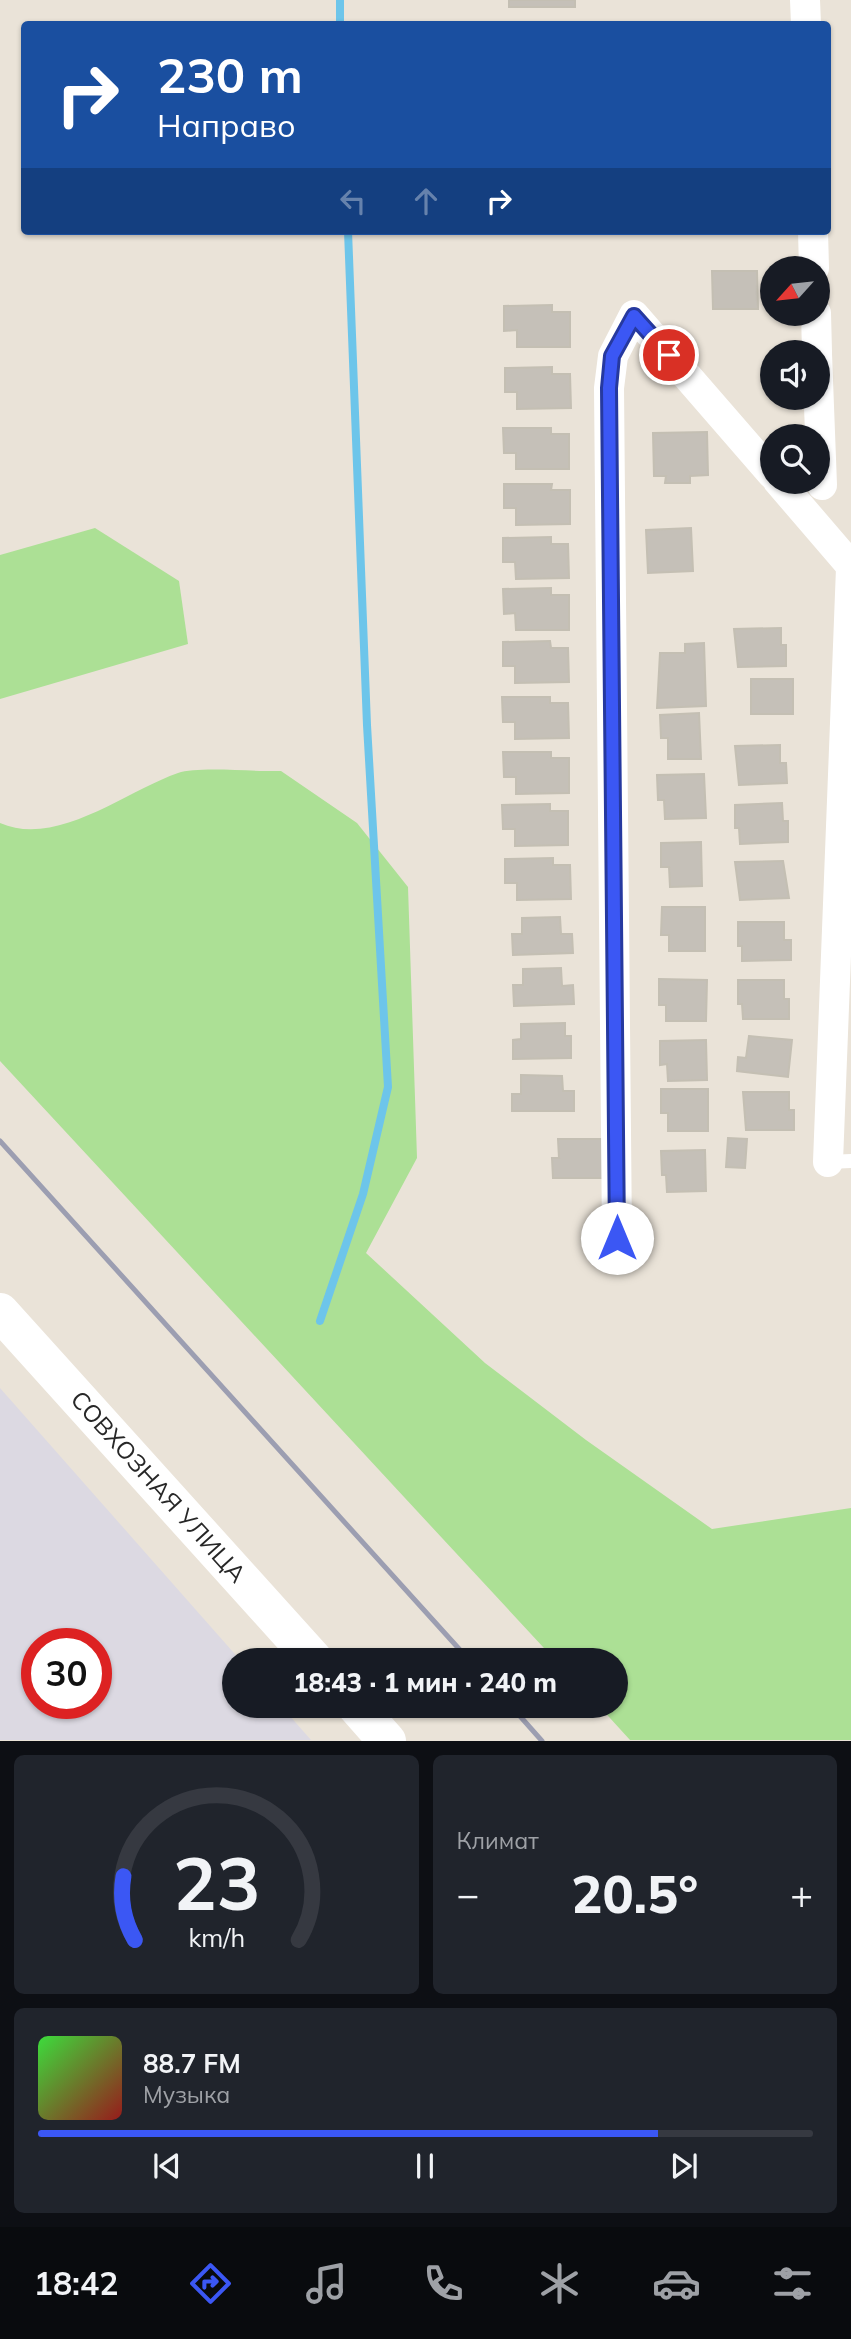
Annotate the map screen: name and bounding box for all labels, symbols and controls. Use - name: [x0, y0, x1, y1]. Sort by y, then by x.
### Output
- text: 230 m: [157, 44, 303, 105]
- icon: right: [42, 49, 133, 140]
- text: Направо: [157, 105, 296, 145]
- icon: left: [334, 182, 372, 220]
- icon: ahead: [407, 182, 445, 220]
- icon: right: [480, 182, 518, 220]
- north arrow: [760, 256, 830, 326]
- map controls: [760, 256, 830, 494]
- pin: [639, 325, 699, 385]
- icon: arrive: [650, 336, 688, 374]
- button: sound: [760, 340, 830, 410]
- button: search: [760, 424, 830, 494]
- position arrow: [580, 1201, 654, 1275]
- street label: СОВХОЗНАЯ УЛИЦА: [65, 1384, 253, 1589]
- speed limit sign: 30: [21, 1628, 112, 1719]
- text: 18:43 · 1 мин · 240 m: [293, 1666, 557, 1699]
- text: Климат: [457, 1826, 539, 1855]
- text: 23: [173, 1838, 260, 1929]
- text: 20.5°: [571, 1861, 698, 1926]
- text: −: [457, 1870, 479, 1918]
- text: +: [790, 1870, 813, 1918]
- text: km/h: [188, 1922, 245, 1953]
- text: 88.7 FM: [143, 2047, 241, 2080]
- text: Музыка: [143, 2080, 230, 2109]
- icon: previous: [148, 2147, 186, 2185]
- icon: pause: [406, 2147, 444, 2185]
- icon: next: [665, 2147, 703, 2185]
- icon: directions: [186, 2259, 235, 2308]
- icon: music: [302, 2259, 351, 2308]
- icon: phone: [419, 2259, 468, 2308]
- icon: climate: [535, 2259, 584, 2308]
- icon: car: [652, 2259, 701, 2308]
- icon: filters: [768, 2259, 817, 2308]
- text: 18:42: [34, 2263, 118, 2303]

